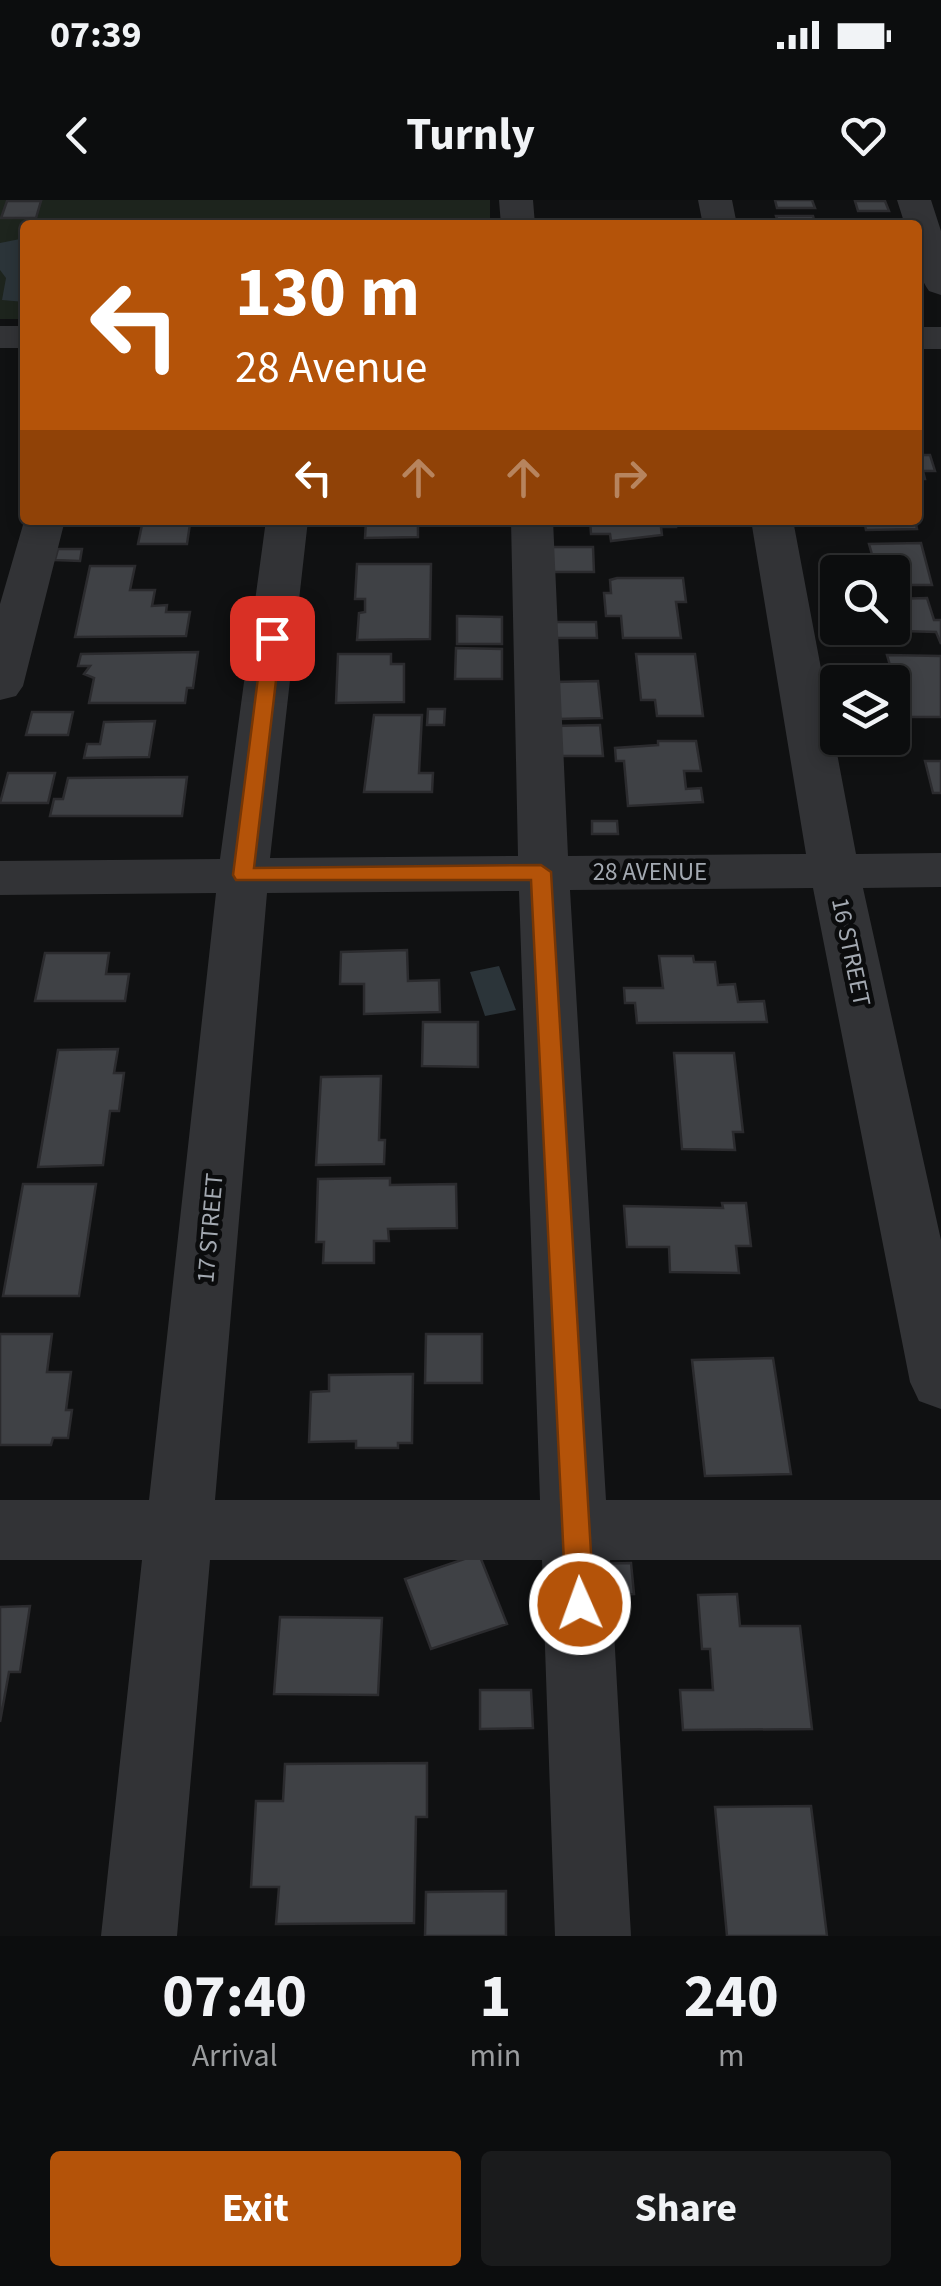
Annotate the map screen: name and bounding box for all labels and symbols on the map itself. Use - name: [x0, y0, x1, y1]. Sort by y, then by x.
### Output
- pin: [230, 596, 315, 681]
- street label: 28 AVENUE: [593, 854, 707, 890]
- street label: 16 STREET: [822, 894, 880, 1010]
- street label: 17 STREET: [187, 1172, 233, 1284]
- position arrow: [528, 1552, 632, 1656]

